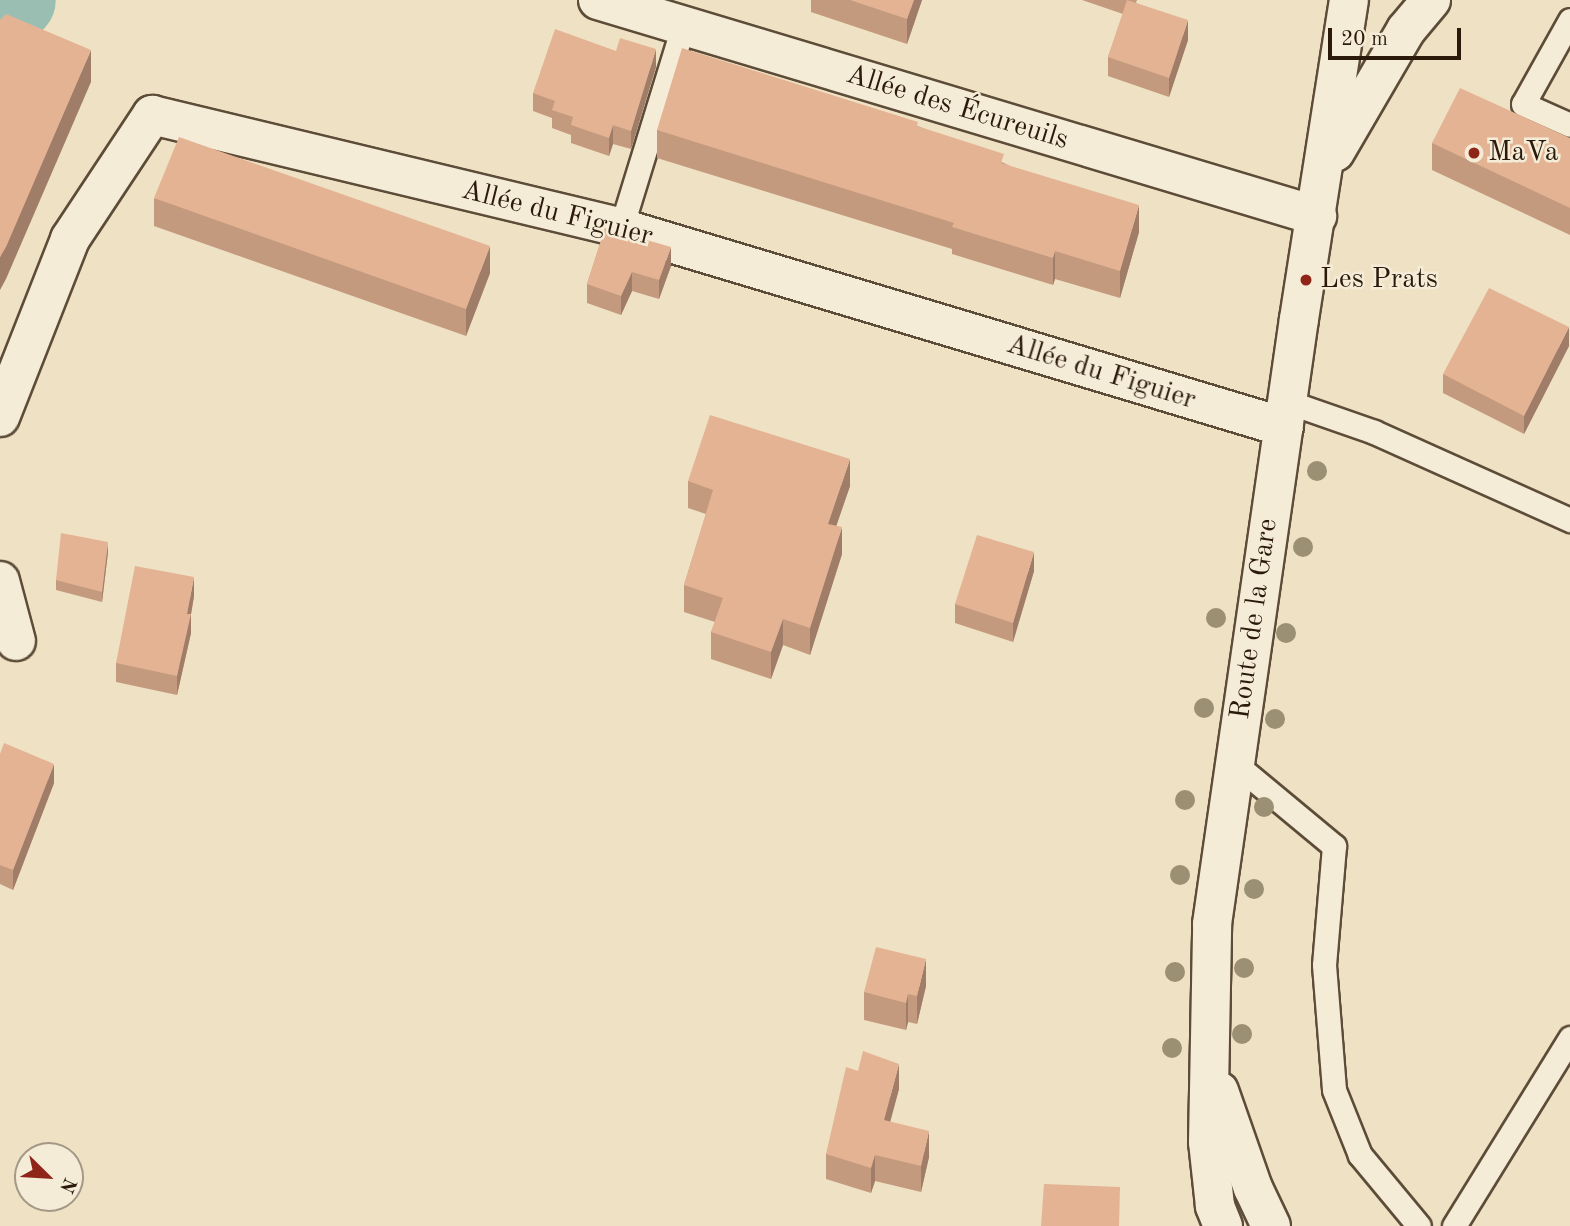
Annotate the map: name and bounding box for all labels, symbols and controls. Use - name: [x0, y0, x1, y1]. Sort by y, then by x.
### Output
- scale bar: [1332, 14, 1465, 58]
- text: 20 m: [1341, 29, 1388, 50]
- street label: Allée des Écureuils: [842, 58, 1072, 158]
- place label: MaVa: [1488, 136, 1559, 170]
- marker: MaVa: [1466, 145, 1482, 161]
- street label: Allée du Figuier: [458, 174, 656, 254]
- place label: Les Prats: [1320, 263, 1438, 297]
- marker: Les Prats: [1298, 272, 1314, 288]
- street label: Allée du Figuier: [1002, 328, 1200, 418]
- street label: Route de la Gare: [1224, 516, 1286, 722]
- north arrow: [14, 1142, 84, 1212]
- text: N: [55, 1174, 78, 1195]

